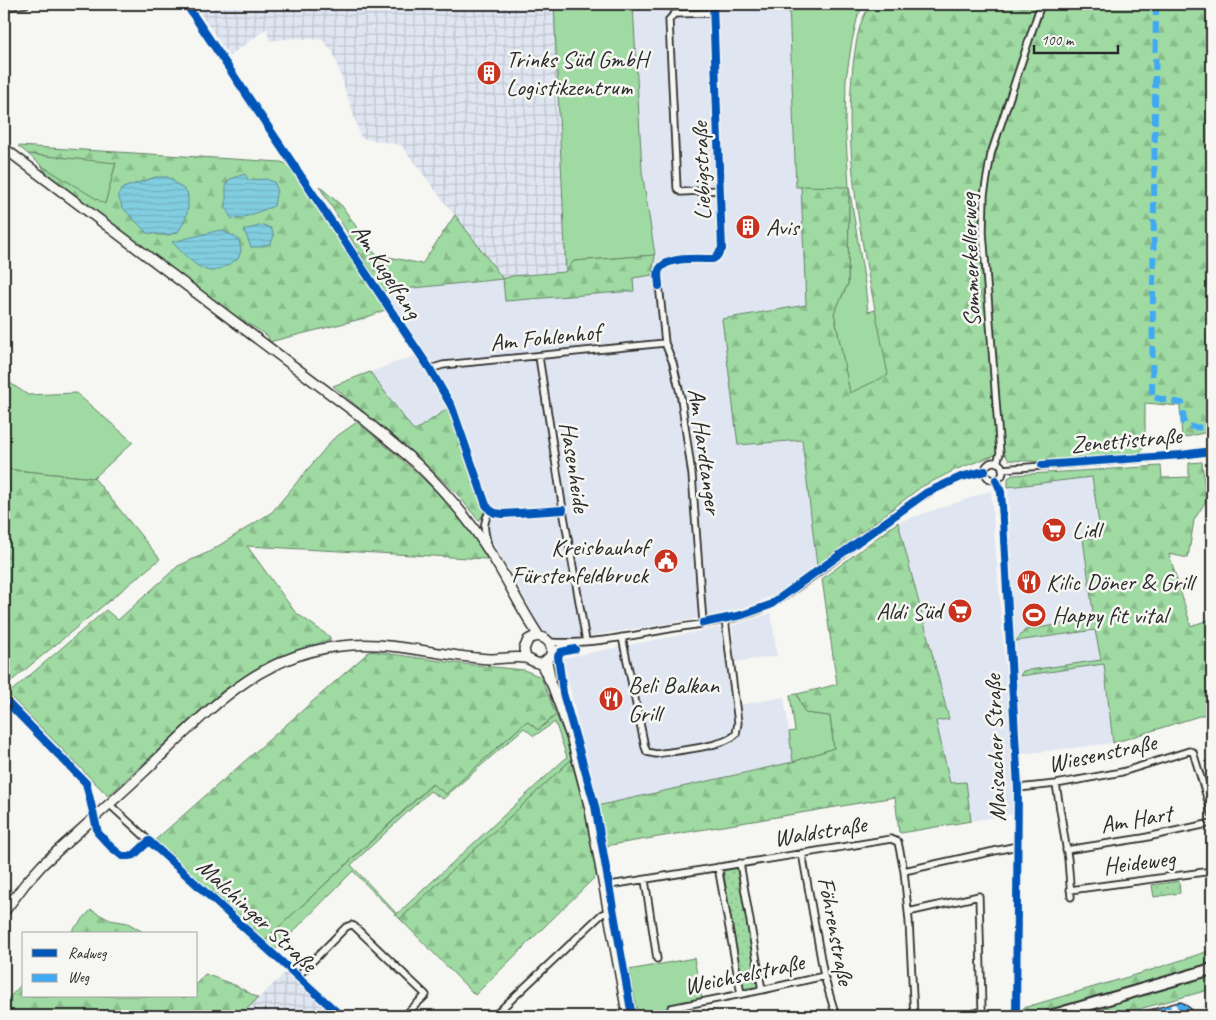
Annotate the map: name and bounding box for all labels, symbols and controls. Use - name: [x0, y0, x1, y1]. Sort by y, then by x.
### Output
- scale bar: [1034, 22, 1117, 54]
- text: 100 m: [1041, 31, 1075, 50]
- place label: Trinks Süd GmbH Logistikzentrum: [506, 44, 651, 102]
- building icon: Trinks Süd GmbH Logistikzentrum: [476, 60, 502, 86]
- street label: Liebigstraße: [684, 119, 718, 221]
- street label: Sommerkellerweg: [953, 191, 987, 328]
- place label: Avis: [766, 212, 801, 242]
- building icon: Avis: [735, 214, 761, 240]
- street label: Am Kugelfang: [345, 218, 430, 325]
- street label: Am Fohlenhof: [489, 316, 607, 358]
- street label: Am Hardtanger: [681, 386, 729, 518]
- street label: Hasenheide: [553, 420, 597, 517]
- street label: Zenettistraße: [1069, 420, 1185, 460]
- place label: Lidl: [1072, 515, 1104, 545]
- supermarket icon: Lidl: [1041, 517, 1067, 543]
- place label: Kreisbauhof Fürstenfeldbruck: [511, 532, 653, 590]
- public building icon: Kreisbauhof Fürstenfeldbruck: [653, 548, 679, 574]
- place label: Kilic Döner & Grill: [1046, 567, 1197, 597]
- restaurant icon: Kilic Döner & Grill: [1016, 569, 1042, 595]
- place label: Aldi Süd: [876, 596, 946, 626]
- supermarket icon: Aldi Süd: [947, 598, 973, 624]
- place label: Happy fit vital: [1052, 600, 1171, 630]
- sports icon: Happy fit vital: [1021, 602, 1047, 628]
- place label: Beli Balkan Grill: [628, 670, 720, 728]
- street label: Maisacher Straße: [977, 672, 1013, 822]
- restaurant icon: Beli Balkan Grill: [598, 686, 624, 712]
- street label: Wiesenstraße: [1045, 726, 1161, 779]
- street label: Am Hart: [1098, 797, 1177, 840]
- street label: Waldstraße: [772, 809, 870, 853]
- street label: Heideweg: [1102, 843, 1178, 881]
- street label: Malchinger Straße: [191, 852, 325, 980]
- street label: Föhrenstraße: [811, 874, 862, 990]
- legend: [22, 932, 198, 998]
- text: Radweg: [68, 944, 108, 963]
- street label: Weichselstraße: [681, 946, 809, 1001]
- text: Weg: [68, 968, 90, 987]

